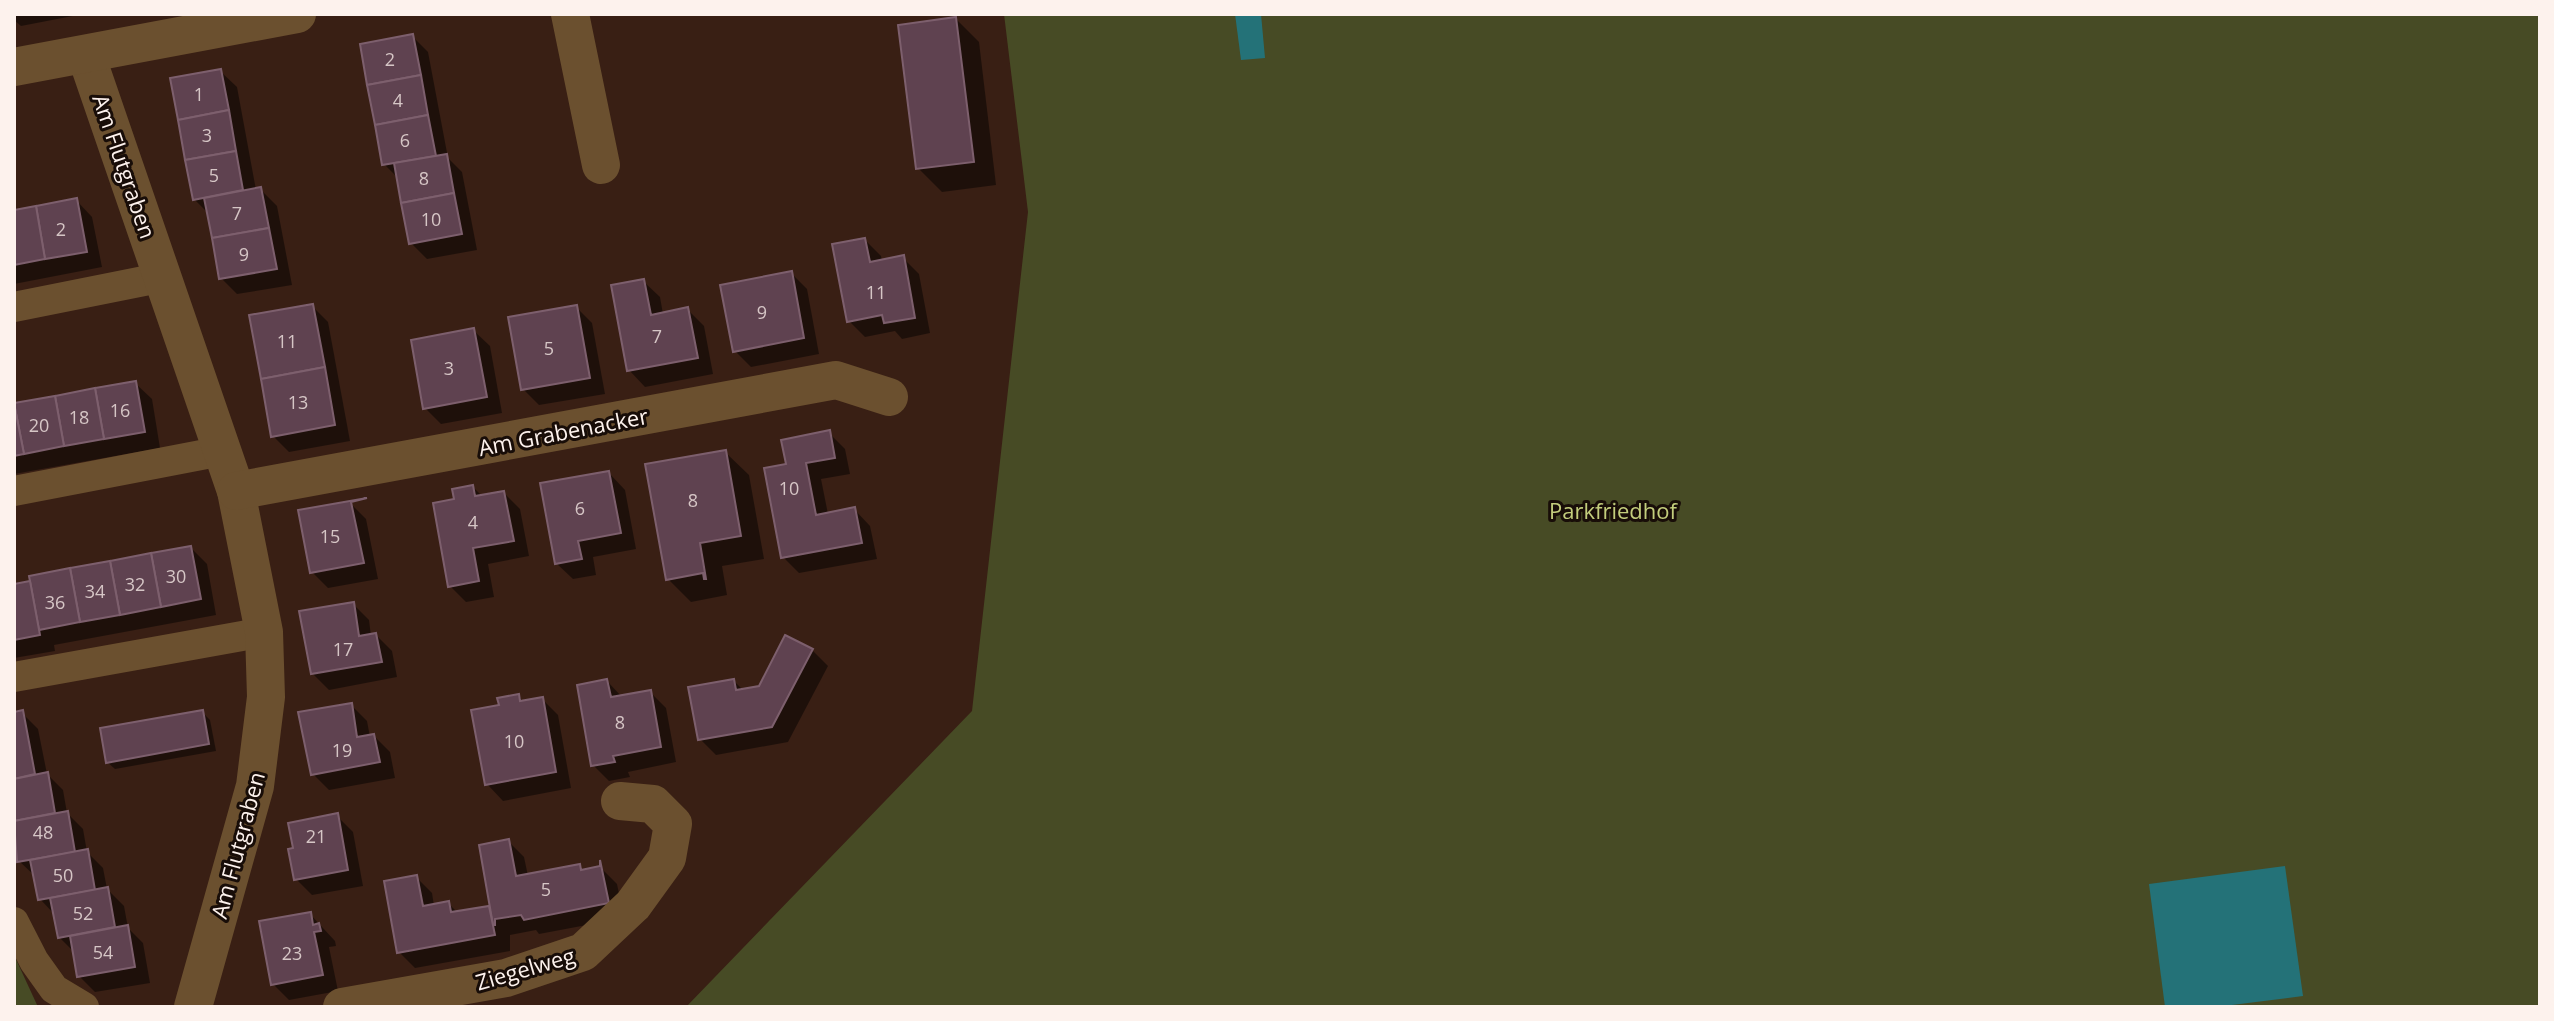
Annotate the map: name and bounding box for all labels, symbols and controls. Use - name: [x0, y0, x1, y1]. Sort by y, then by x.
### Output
- house number: 2: [385, 47, 395, 71]
- house number: 1: [194, 82, 204, 106]
- house number: 4: [393, 88, 403, 112]
- street label: Am Flutgraben: [86, 90, 164, 242]
- house number: 3: [202, 123, 212, 147]
- house number: 6: [400, 128, 410, 152]
- house number: 5: [209, 163, 219, 187]
- house number: 8: [419, 166, 429, 190]
- house number: 7: [232, 201, 242, 225]
- house number: 10: [421, 207, 441, 231]
- house number: 2: [56, 217, 66, 241]
- house number: 9: [239, 242, 249, 266]
- house number: 11: [866, 280, 886, 304]
- house number: 9: [757, 300, 767, 324]
- house number: 7: [652, 324, 662, 348]
- house number: 11: [277, 329, 297, 353]
- house number: 5: [544, 336, 554, 360]
- house number: 3: [444, 356, 454, 380]
- house number: 13: [288, 390, 308, 414]
- house number: 16: [110, 398, 130, 422]
- street label: Am Grabenacker: [476, 400, 650, 462]
- house number: 18: [69, 405, 89, 429]
- house number: 20: [29, 413, 49, 437]
- house number: 10: [779, 476, 799, 500]
- house number: 8: [688, 488, 698, 512]
- park label: Parkfriedhof: [1549, 495, 1679, 525]
- house number: 6: [575, 496, 585, 520]
- house number: 4: [468, 510, 478, 534]
- house number: 15: [320, 524, 340, 548]
- house number: 30: [166, 564, 186, 588]
- house number: 32: [125, 572, 145, 596]
- house number: 34: [85, 579, 105, 603]
- house number: 36: [45, 590, 65, 614]
- house number: 17: [333, 637, 353, 661]
- house number: 8: [615, 710, 625, 734]
- house number: 10: [504, 729, 524, 753]
- house number: 19: [332, 738, 352, 762]
- street label: Am Flutgraben: [203, 768, 271, 922]
- house number: 48: [33, 820, 53, 844]
- house number: 21: [306, 824, 326, 848]
- house number: 50: [53, 863, 73, 887]
- house number: 5: [541, 877, 551, 901]
- house number: 52: [73, 901, 93, 925]
- house number: 54: [93, 940, 113, 964]
- street label: Ziegelweg: [472, 940, 578, 996]
- house number: 23: [282, 941, 302, 965]

